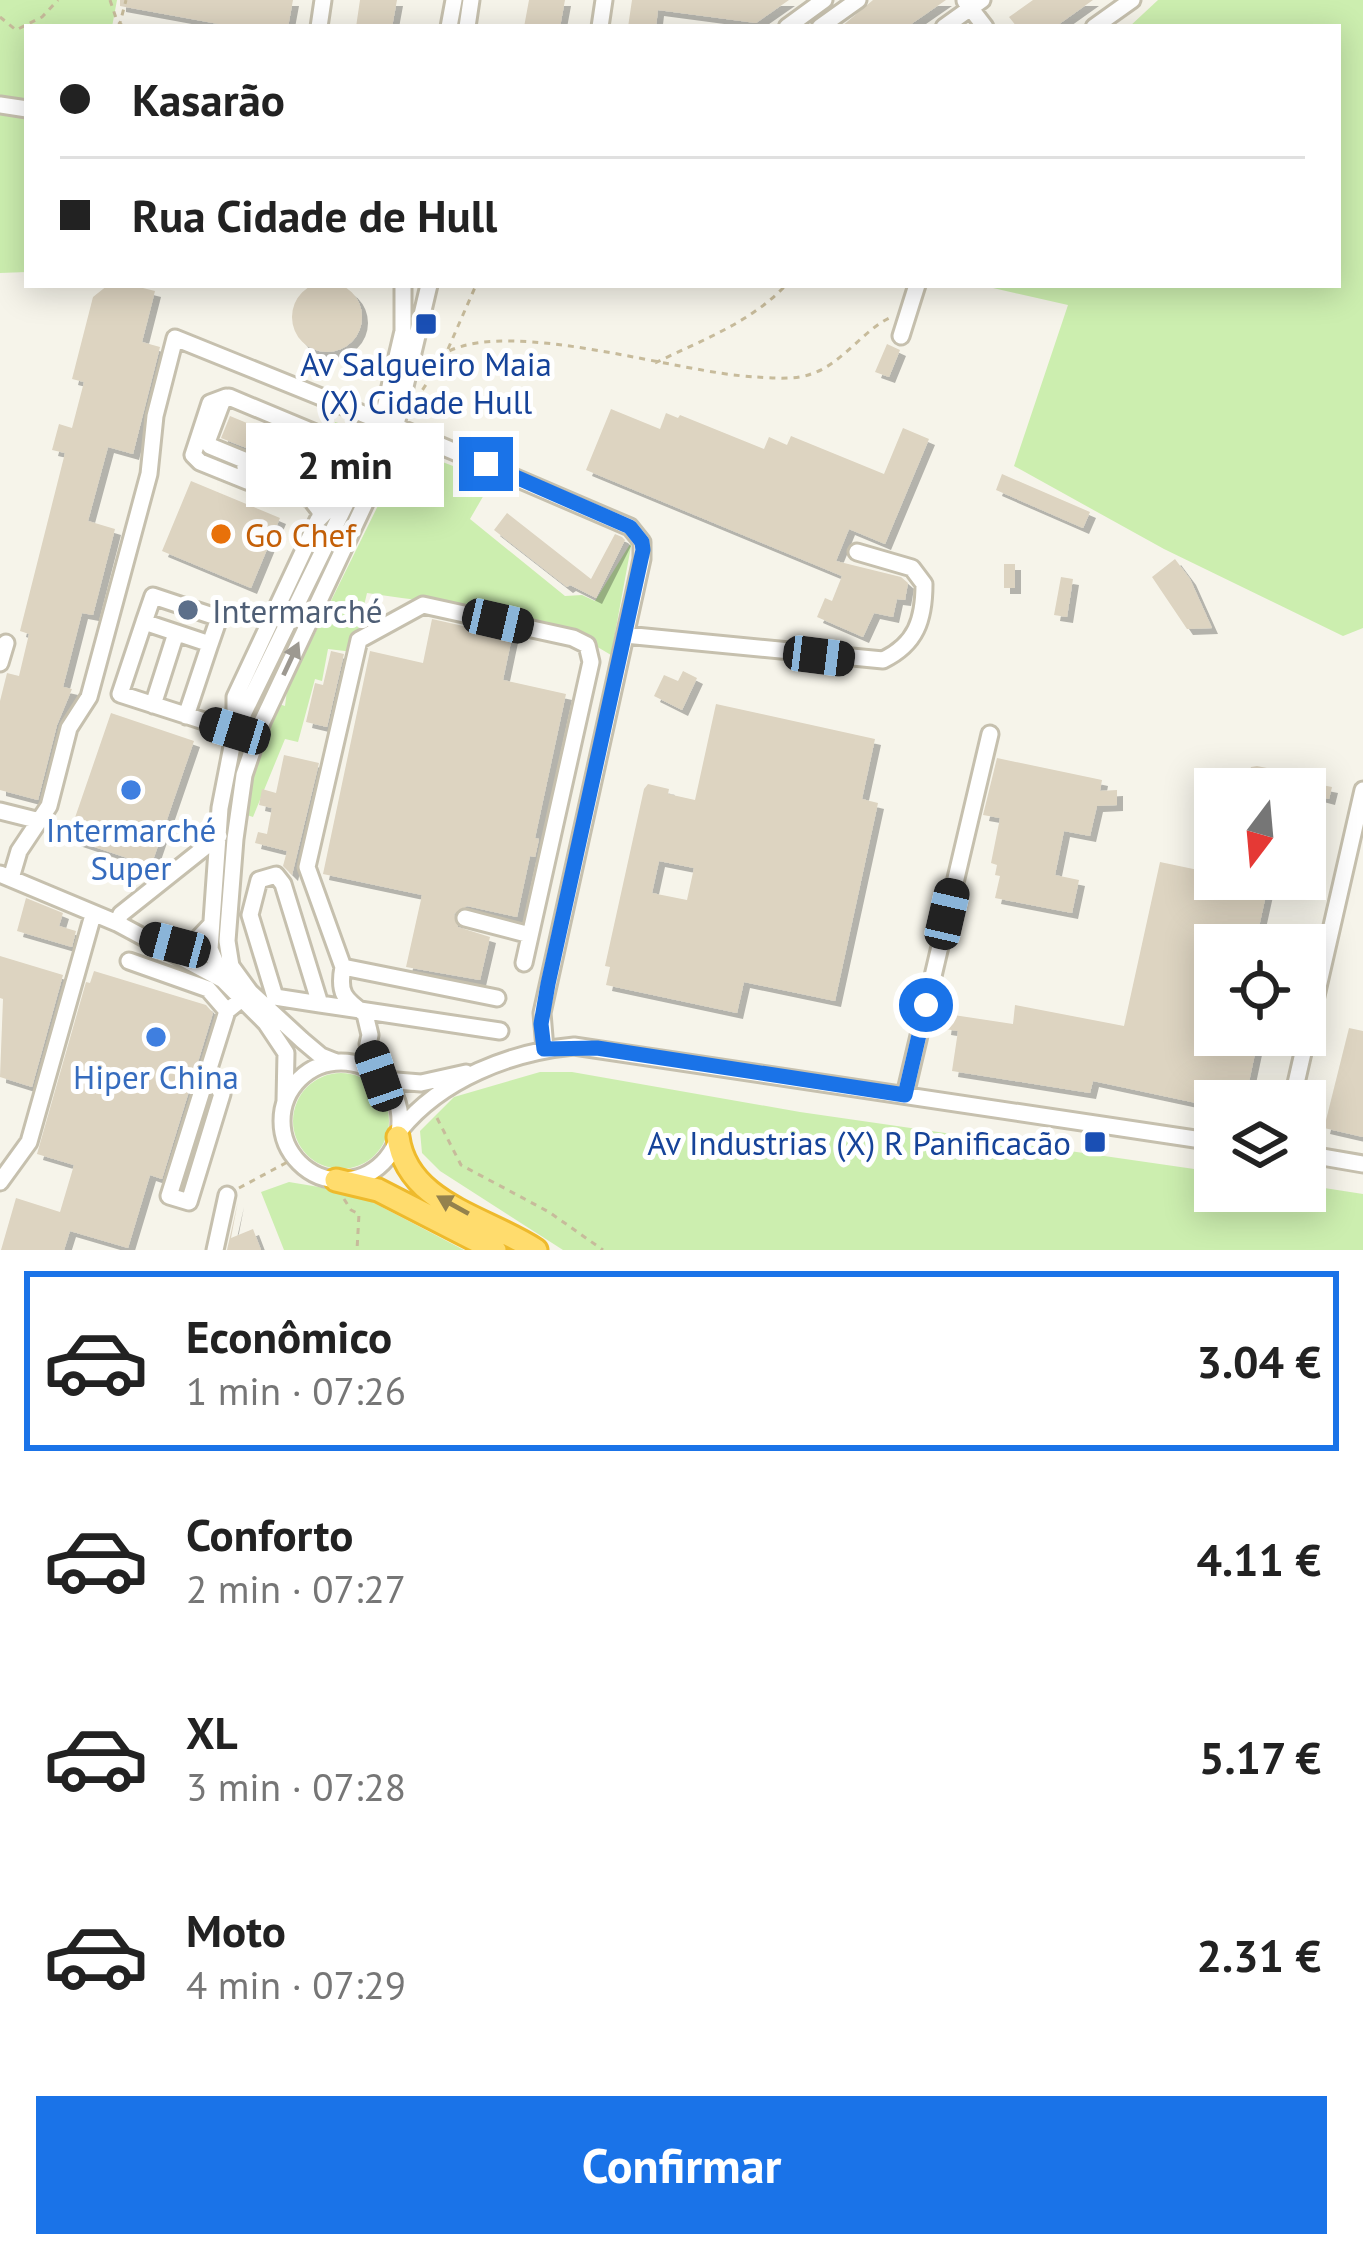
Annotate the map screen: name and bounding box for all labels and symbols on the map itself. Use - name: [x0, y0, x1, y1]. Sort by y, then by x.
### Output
- marker: Av Salgueiro Maia (X) Cidade Hull: [413, 311, 439, 337]
- place label: Av Salgueiro Maia (X) Cidade Hull: [300, 342, 552, 423]
- callout: 2 min: [246, 422, 444, 506]
- route end: [459, 437, 513, 491]
- place label: Go Chef: [245, 513, 357, 556]
- marker: Go Chef: [208, 521, 234, 547]
- place label: Intermarché: [212, 589, 383, 632]
- car: [459, 595, 537, 647]
- marker: Intermarché: [175, 597, 201, 623]
- car: [781, 634, 857, 678]
- one-way arrow: [281, 641, 301, 676]
- car: [195, 703, 275, 759]
- north arrow: [1194, 768, 1326, 900]
- marker: Intermarché Super: [118, 777, 144, 803]
- place label: Intermarché Super: [46, 808, 216, 889]
- car: [921, 875, 973, 953]
- car: [136, 918, 214, 972]
- route start: [899, 978, 953, 1032]
- marker: Hiper China: [143, 1024, 169, 1050]
- car: [350, 1036, 408, 1116]
- place label: Hiper China: [73, 1055, 239, 1098]
- place label: Av Industrias (X) R Panificacão: [647, 1121, 1071, 1164]
- marker: Av Industrias (X) R Panificacão: [1082, 1129, 1108, 1155]
- one-way arrow: [437, 1196, 470, 1217]

